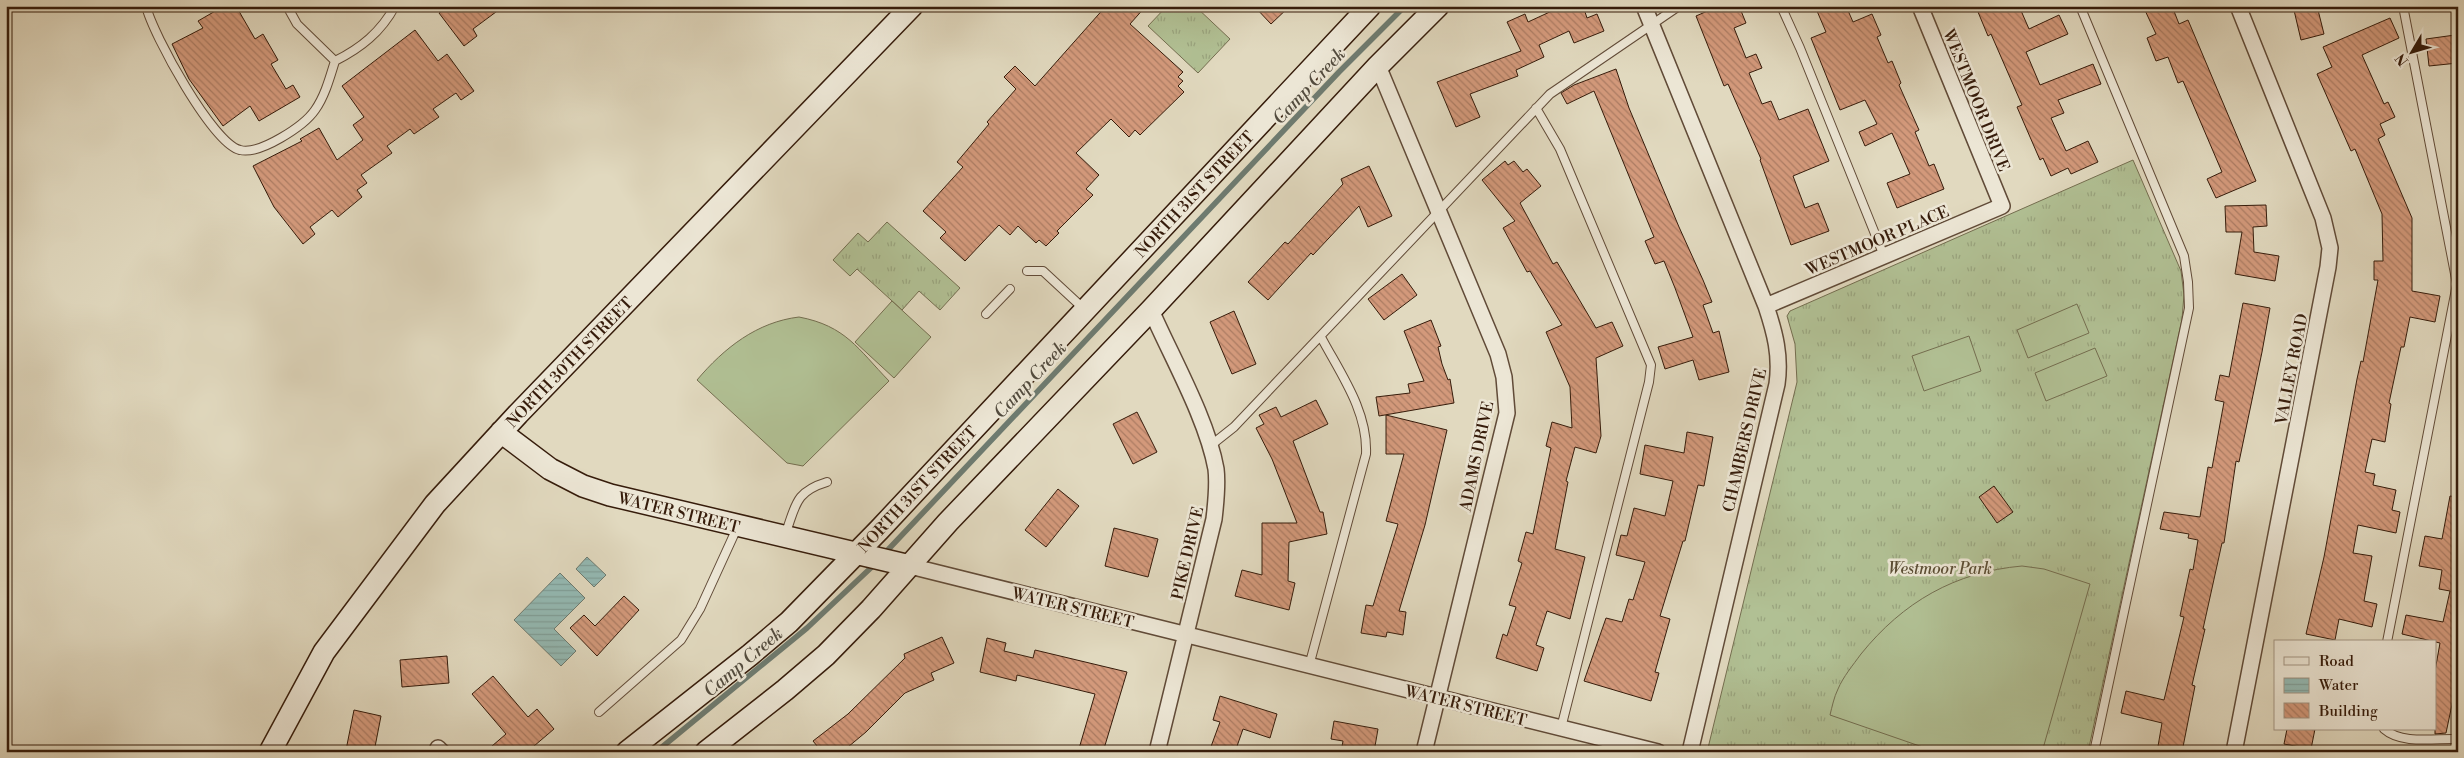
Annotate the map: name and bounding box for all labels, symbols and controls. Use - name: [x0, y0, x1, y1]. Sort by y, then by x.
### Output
- street label: WESTMOOR DRIVE: [1938, 25, 2014, 174]
- north arrow: [2386, 28, 2436, 78]
- water label: Camp Creek: [1268, 43, 1351, 130]
- text: N: [2392, 49, 2413, 69]
- street label: NORTH 31ST STREET: [1131, 127, 1259, 262]
- street label: WESTMOOR PLACE: [1802, 202, 1952, 281]
- street label: NORTH 30TH STREET: [502, 293, 637, 432]
- street label: VALLEY ROAD: [2271, 312, 2313, 427]
- water label: Camp Creek: [989, 337, 1072, 424]
- street label: CHAMBERS DRIVE: [1719, 366, 1771, 514]
- street label: ADAMS DRIVE: [1455, 399, 1498, 514]
- street label: NORTH 31ST STREET: [854, 422, 982, 557]
- street label: WATER STREET: [615, 488, 742, 538]
- street label: PIKE DRIVE: [1168, 505, 1208, 602]
- park label: Westmoor Park: [1888, 559, 1992, 579]
- street label: WATER STREET: [1009, 583, 1136, 633]
- water label: Camp Creek: [699, 622, 788, 702]
- legend: [2274, 640, 2436, 730]
- text: Road: [2319, 652, 2354, 671]
- text: Water: [2318, 676, 2359, 695]
- street label: WATER STREET: [1402, 681, 1529, 731]
- text: Building: [2318, 702, 2378, 721]

